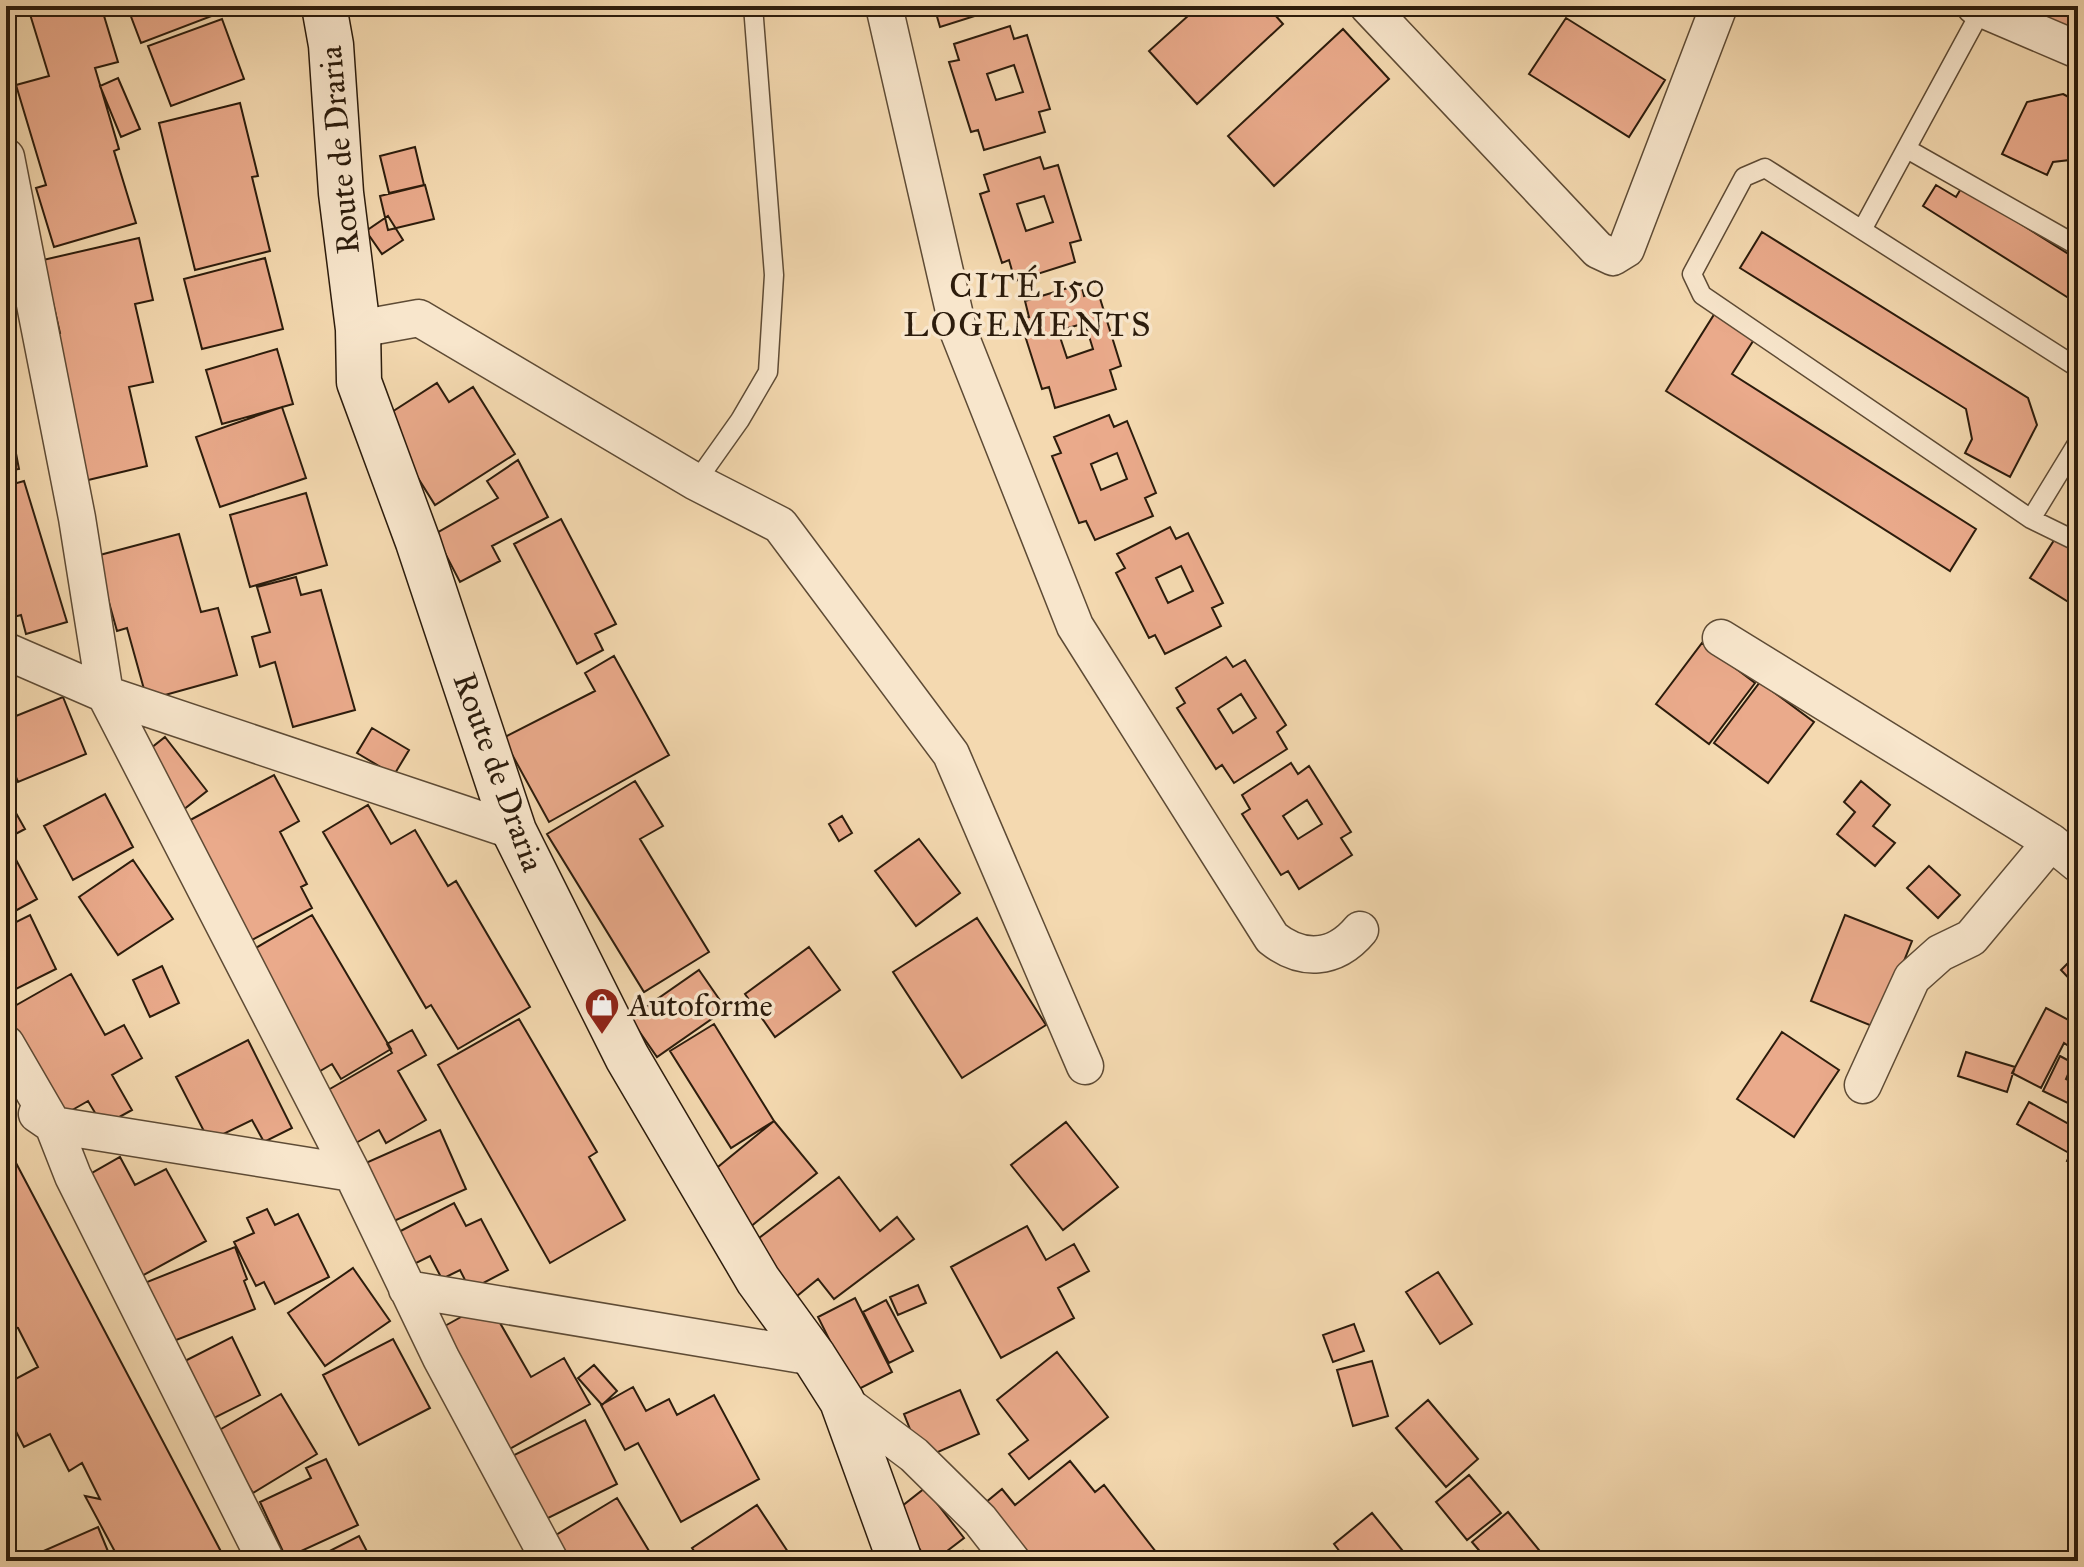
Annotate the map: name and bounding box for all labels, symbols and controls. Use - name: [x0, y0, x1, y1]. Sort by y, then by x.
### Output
- street label: Route de Draria: [311, 44, 368, 256]
- district label: CITÉ 150 LOGEMENTS: [903, 264, 1153, 345]
- street label: Route de Draria: [445, 668, 553, 877]
- shop icon: Autoforme: [583, 986, 621, 1036]
- place label: Autoforme: [626, 986, 773, 1025]

